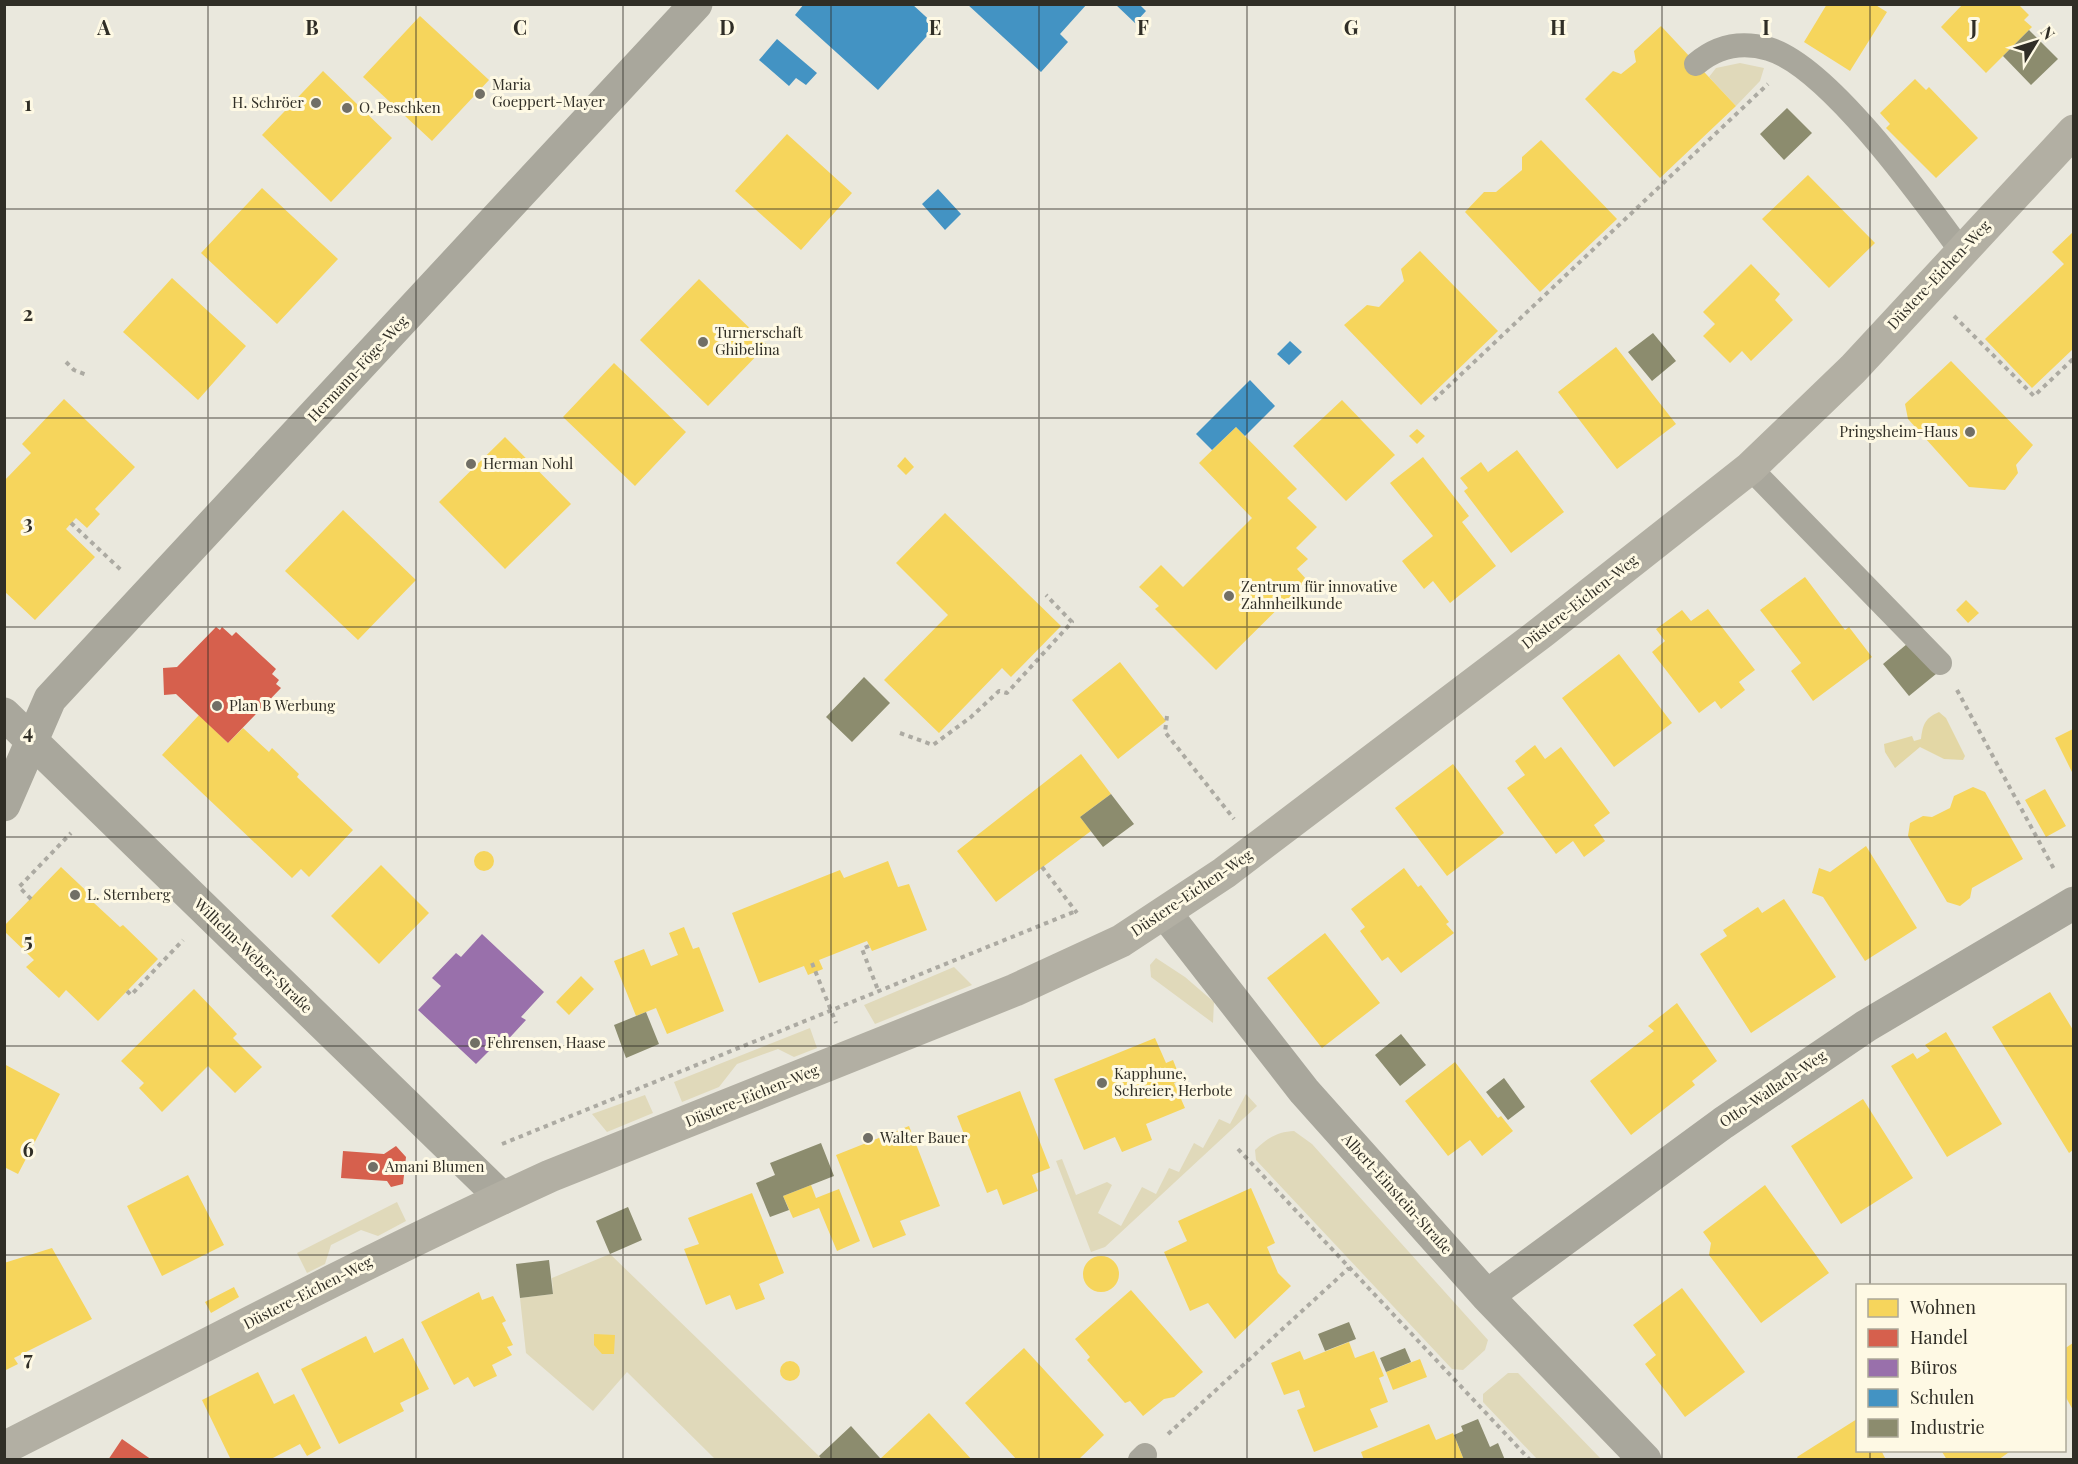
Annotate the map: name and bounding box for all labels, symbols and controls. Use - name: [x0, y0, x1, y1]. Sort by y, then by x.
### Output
- north arrow: [2006, 12, 2066, 72]
- text: A: [96, 13, 111, 40]
- text: B: [305, 13, 319, 40]
- text: C: [513, 13, 527, 40]
- text: D: [719, 13, 735, 40]
- text: E: [929, 13, 941, 40]
- text: F: [1137, 13, 1149, 40]
- text: G: [1344, 13, 1359, 40]
- text: H: [1550, 13, 1566, 40]
- text: I: [1762, 13, 1770, 40]
- text: J: [1969, 13, 1978, 40]
- text: N: [2036, 21, 2060, 44]
- place label: Maria Goeppert-Mayer: [492, 74, 605, 111]
- marker: Maria Goeppert-Mayer: [473, 87, 487, 101]
- text: 1: [24, 89, 32, 116]
- place label: H. Schröer: [232, 92, 304, 112]
- marker: H. Schröer: [309, 96, 323, 110]
- place label: O. Peschken: [359, 97, 441, 117]
- marker: O. Peschken: [340, 101, 354, 115]
- street label: Düstere-Eichen-Weg: [1882, 215, 1994, 333]
- text: 2: [23, 299, 33, 326]
- street label: Hermann-Föge-Weg: [303, 311, 412, 426]
- place label: Turnerschaft Ghibelina: [715, 322, 803, 359]
- marker: Turnerschaft Ghibelina: [696, 335, 710, 349]
- place label: Pringsheim-Haus: [1839, 421, 1958, 441]
- marker: Pringsheim-Haus: [1963, 425, 1977, 439]
- place label: Herman Nohl: [483, 453, 573, 473]
- marker: Herman Nohl: [464, 457, 478, 471]
- text: 3: [23, 508, 33, 535]
- street label: Düstere-Eichen-Weg: [1517, 550, 1642, 653]
- place label: Zentrum für innovative Zahnheilkunde: [1241, 576, 1398, 613]
- marker: Zentrum für innovative Zahnheilkunde: [1222, 589, 1236, 603]
- place label: Plan B Werbung: [229, 695, 335, 715]
- marker: Plan B Werbung: [210, 699, 224, 713]
- text: 4: [23, 717, 33, 744]
- street label: Düstere-Eichen-Weg: [1127, 844, 1256, 940]
- place label: L. Sternberg: [87, 884, 171, 904]
- marker: L. Sternberg: [68, 888, 82, 902]
- street label: Wilhelm-Weber-Straße: [190, 893, 317, 1017]
- text: 5: [23, 926, 33, 953]
- place label: Fehrensen, Haase: [487, 1032, 606, 1052]
- marker: Fehrensen, Haase: [468, 1036, 482, 1050]
- street label: Otto-Wallach-Weg: [1715, 1045, 1830, 1131]
- street label: Düstere-Eichen-Weg: [682, 1059, 821, 1131]
- place label: Kapphune, Schreier, Herbote: [1114, 1063, 1233, 1100]
- marker: Kapphune, Schreier, Herbote: [1095, 1076, 1109, 1090]
- place label: Walter Bauer: [879, 1127, 968, 1147]
- street label: Albert-Einstein-Straße: [1337, 1128, 1457, 1258]
- marker: Walter Bauer: [861, 1131, 875, 1145]
- text: 6: [22, 1135, 34, 1162]
- place label: Amani Blumen: [384, 1156, 484, 1176]
- marker: Amani Blumen: [366, 1160, 380, 1174]
- street label: Düstere-Eichen-Weg: [240, 1251, 375, 1333]
- legend: [1856, 1284, 2066, 1452]
- text: Wohnen: [1909, 1295, 1976, 1319]
- text: Handel: [1910, 1325, 1968, 1349]
- text: 7: [23, 1344, 33, 1371]
- text: Büros: [1910, 1355, 1957, 1379]
- text: Schulen: [1910, 1385, 1975, 1409]
- text: Industrie: [1910, 1415, 1985, 1439]

